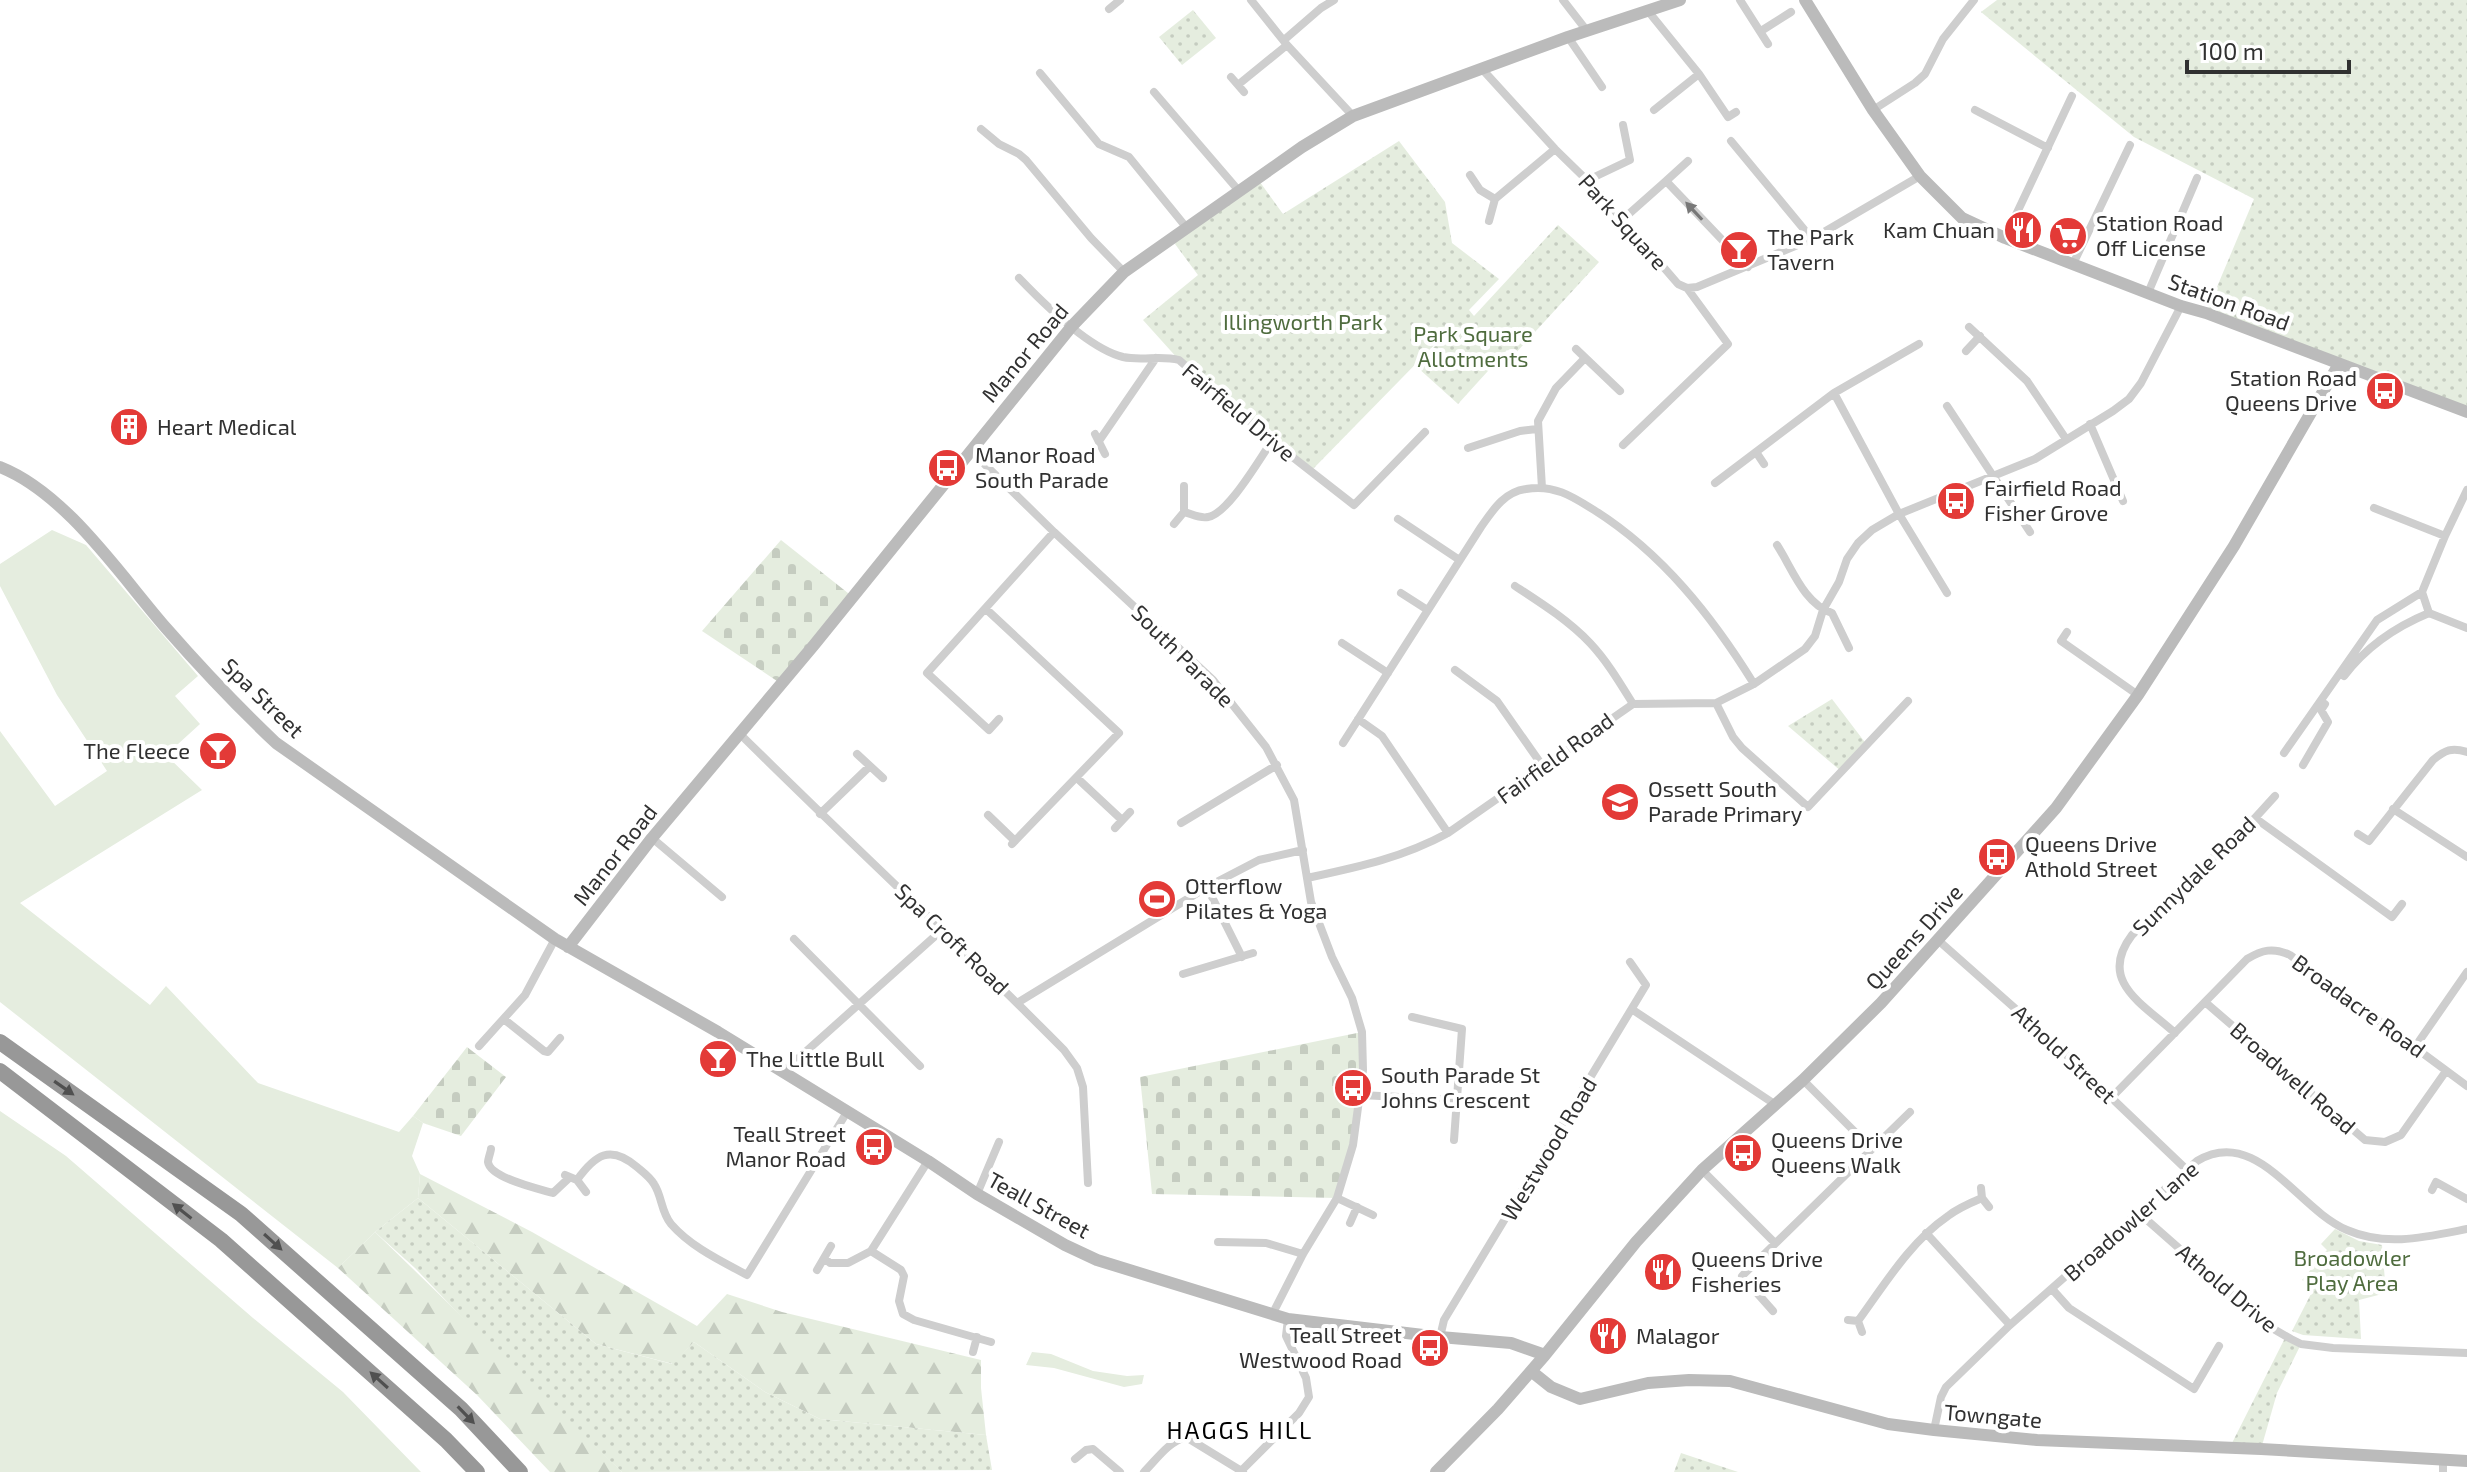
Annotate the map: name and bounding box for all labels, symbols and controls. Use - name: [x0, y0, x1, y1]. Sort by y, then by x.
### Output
- scale bar: [2187, 24, 2349, 74]
- text: 100 m: [2199, 36, 2264, 65]
- street label: Park Square: [1574, 168, 1673, 274]
- one-way arrow: [1685, 202, 1704, 221]
- restaurant icon: Kam Chuan: [2002, 209, 2044, 251]
- place label: Station Road Off License: [2096, 209, 2223, 260]
- supermarket icon: Station Road Off License: [2047, 215, 2089, 257]
- place label: Kam Chuan: [1883, 216, 1995, 242]
- place label: The Park Tavern: [1767, 223, 1854, 274]
- bar icon: The Park Tavern: [1718, 229, 1760, 271]
- street label: Station Road: [2165, 267, 2294, 335]
- street label: Manor Road: [976, 298, 1073, 407]
- park label: Illingworth Park: [1223, 308, 1383, 334]
- park label: Park Square Allotments: [1413, 320, 1533, 371]
- street label: Fairfield Drive: [1178, 357, 1301, 466]
- place label: Station Road Queens Drive: [2225, 364, 2357, 416]
- bus stop icon: Station Road Queens Drive: [2364, 370, 2406, 412]
- building icon: Heart Medical: [108, 406, 150, 448]
- place label: Heart Medical: [157, 413, 297, 439]
- place label: Manor Road South Parade: [975, 441, 1109, 492]
- bus stop icon: Manor Road South Parade: [926, 447, 968, 489]
- place label: Fairfield Road Fisher Grove: [1984, 474, 2122, 525]
- bus stop icon: Fairfield Road Fisher Grove: [1935, 480, 1977, 522]
- street label: South Parade: [1127, 599, 1240, 712]
- street label: Spa Street: [218, 652, 310, 742]
- street label: Fairfield Road: [1491, 706, 1618, 808]
- bar icon: The Fleece: [197, 730, 239, 772]
- place label: The Fleece: [83, 737, 190, 763]
- place label: Ossett South Parade Primary: [1648, 775, 1803, 826]
- school or university icon: Ossett South Parade Primary: [1599, 781, 1641, 823]
- street label: Manor Road: [567, 799, 662, 910]
- street label: Sunnydale Road: [2127, 810, 2260, 940]
- place label: Queens Drive Athold Street: [2025, 830, 2157, 881]
- bus stop icon: Queens Drive Athold Street: [1976, 836, 2018, 878]
- place label: Otterflow Pilates & Yoga: [1185, 872, 1327, 923]
- street label: Spa Croft Road: [890, 878, 1015, 999]
- sports icon: Otterflow Pilates & Yoga: [1136, 878, 1178, 920]
- street label: Queens Drive: [1859, 879, 1968, 995]
- street label: Broadacre Road: [2288, 948, 2431, 1062]
- street label: Athold Street: [2007, 999, 2122, 1108]
- street label: Broadwell Road: [2226, 1016, 2362, 1139]
- bar icon: The Little Bull: [697, 1038, 739, 1080]
- place label: The Little Bull: [746, 1045, 885, 1071]
- place label: South Parade St Johns Crescent: [1381, 1061, 1540, 1112]
- bus stop icon: South Parade St Johns Crescent: [1332, 1067, 1374, 1109]
- street label: Westwood Road: [1495, 1072, 1601, 1225]
- one-way arrow: [53, 1079, 74, 1095]
- place label: Teall Street Manor Road: [725, 1120, 846, 1171]
- bus stop icon: Teall Street Manor Road: [853, 1126, 895, 1168]
- place label: Queens Drive Queens Walk: [1771, 1126, 1903, 1178]
- bus stop icon: Queens Drive Queens Walk: [1722, 1132, 1764, 1174]
- street label: Broadowler Lane: [2058, 1155, 2203, 1286]
- street label: Teall Street: [984, 1165, 1095, 1243]
- one-way arrow: [172, 1203, 192, 1219]
- one-way arrow: [263, 1232, 282, 1250]
- street label: Athold Drive: [2172, 1238, 2283, 1337]
- park label: Broadowler Play Area: [2293, 1244, 2411, 1295]
- place label: Queens Drive Fisheries: [1691, 1245, 1823, 1296]
- restaurant icon: Queens Drive Fisheries: [1642, 1251, 1684, 1293]
- restaurant icon: Malagor: [1587, 1315, 1629, 1357]
- place label: Teall Street Westwood Road: [1239, 1321, 1402, 1372]
- place label: Malagor: [1636, 1322, 1720, 1348]
- bus stop icon: Teall Street Westwood Road: [1409, 1327, 1451, 1369]
- one-way arrow: [369, 1372, 388, 1390]
- street label: Towngate: [1943, 1398, 2043, 1432]
- one-way arrow: [457, 1405, 475, 1424]
- district label: HAGGS HILL: [1167, 1415, 1313, 1444]

